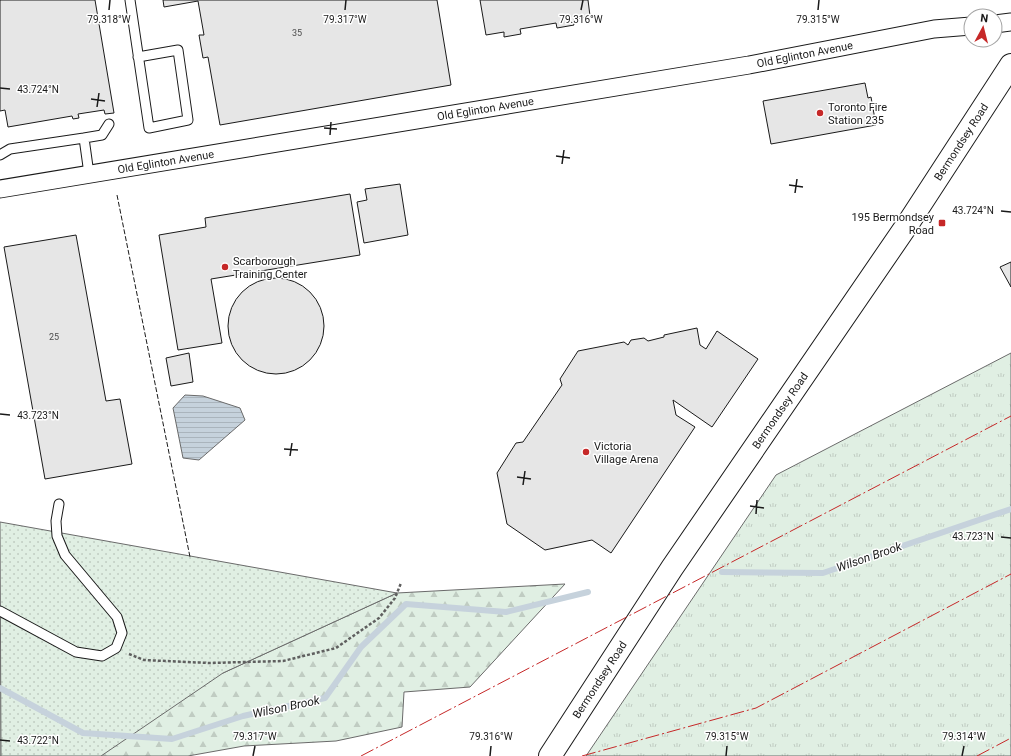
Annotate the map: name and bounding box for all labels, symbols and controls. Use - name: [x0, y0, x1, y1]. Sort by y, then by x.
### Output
- north arrow: [963, 8, 1003, 48]
- text: N: [980, 12, 989, 26]
- text: 79.318°W: [87, 14, 131, 25]
- text: 79.317°W: [323, 14, 367, 25]
- text: 79.316°W: [559, 14, 603, 25]
- text: 79.315°W: [796, 14, 840, 25]
- house number: 35: [292, 28, 302, 38]
- street label: Old Eglinton Avenue: [756, 39, 854, 70]
- text: 43.724°N: [17, 84, 59, 95]
- street label: Old Eglinton Avenue: [436, 95, 535, 124]
- place label: Toronto Fire Station 235: [828, 101, 887, 127]
- street label: Bermondsey Road: [932, 101, 991, 183]
- marker: Toronto Fire Station 235: [815, 108, 825, 118]
- street label: Old Eglinton Avenue: [117, 148, 215, 176]
- text: 43.724°N: [952, 205, 994, 216]
- place label: 195 Bermondsey Road: [851, 211, 935, 237]
- marker: 195 Bermondsey Road: [937, 218, 947, 228]
- place label: Scarborough Training Center: [233, 255, 308, 281]
- marker: Scarborough Training Center: [220, 262, 230, 272]
- house number: 25: [49, 332, 59, 342]
- street label: Bermondsey Road: [750, 370, 811, 451]
- text: 43.723°N: [17, 410, 59, 421]
- place label: Victoria Village Arena: [594, 440, 658, 466]
- marker: Victoria Village Arena: [581, 447, 591, 457]
- text: 43.723°N: [952, 531, 994, 542]
- water label: Wilson Brook: [834, 539, 905, 575]
- street label: Bermondsey Road: [570, 639, 630, 721]
- water label: Wilson Brook: [251, 693, 322, 721]
- text: 79.317°W: [233, 731, 277, 742]
- text: 79.316°W: [469, 731, 513, 742]
- text: 79.315°W: [705, 731, 749, 742]
- text: 79.314°W: [942, 731, 986, 742]
- text: 43.722°N: [17, 735, 59, 746]

